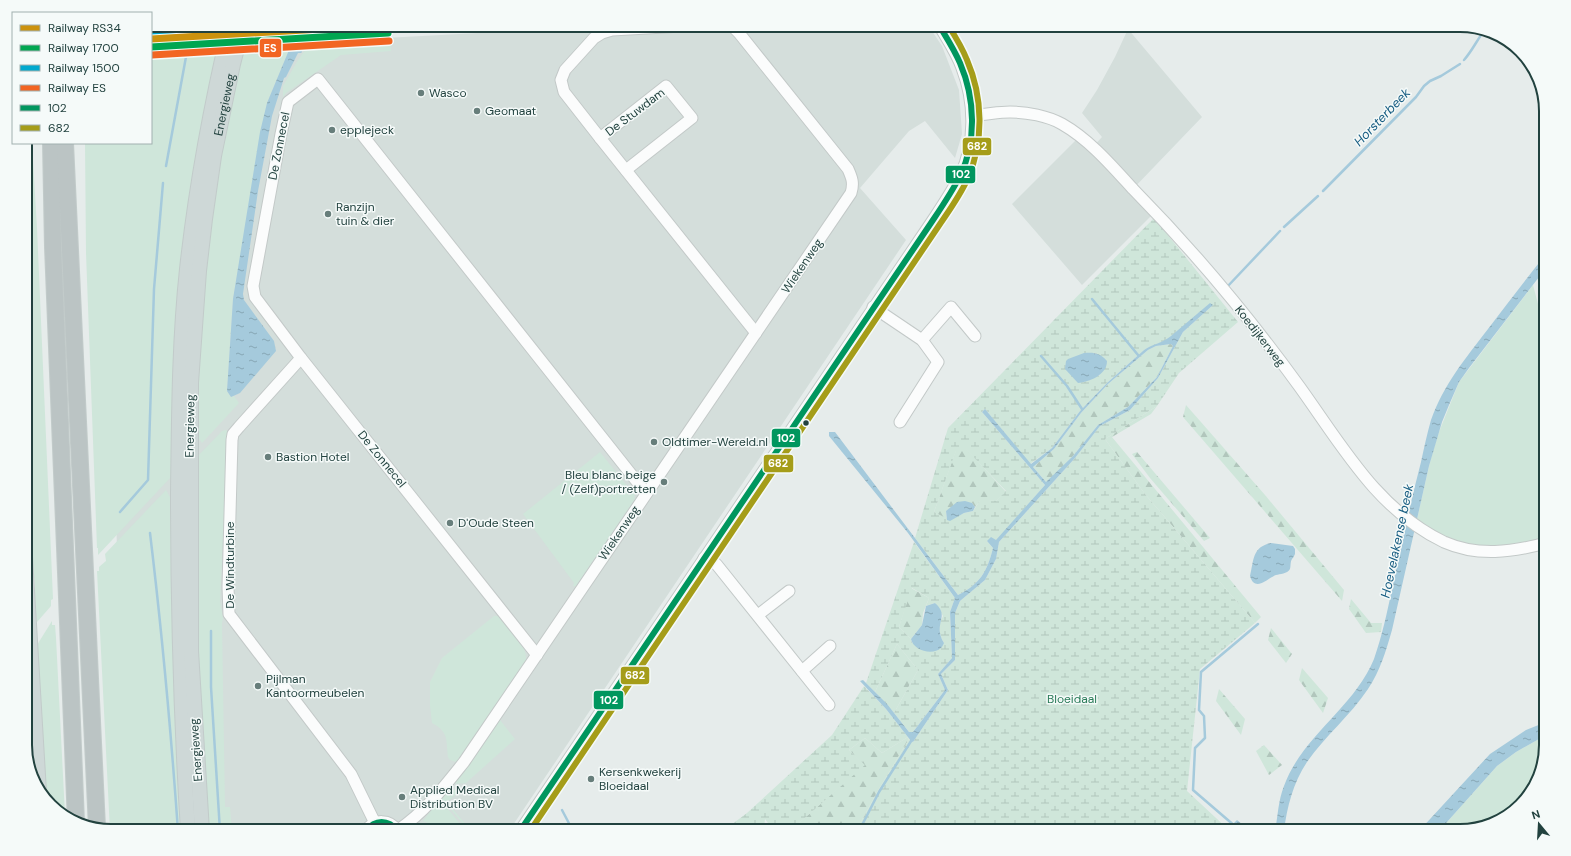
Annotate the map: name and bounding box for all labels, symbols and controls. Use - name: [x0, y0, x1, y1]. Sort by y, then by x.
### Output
- legend: [12, 12, 152, 144]
- text: Railway RS34: [48, 20, 121, 36]
- line badge: ES: [259, 38, 282, 58]
- text: Railway 1700: [48, 40, 119, 56]
- text: ES: [263, 41, 277, 55]
- text: Railway 1500: [48, 60, 120, 76]
- street label: Energieweg: [210, 72, 239, 137]
- text: Railway ES: [48, 80, 106, 96]
- street label: De Stuwdam: [602, 84, 668, 140]
- water label: Horsterbeek: [1350, 84, 1414, 150]
- place label: Wasco: [429, 85, 467, 101]
- marker: Wasco: [416, 88, 426, 98]
- text: 102: [48, 100, 67, 116]
- place label: Geomaat: [485, 103, 537, 119]
- marker: Geomaat: [472, 106, 482, 116]
- street label: De Zonnecel: [265, 111, 293, 181]
- text: 682: [48, 120, 70, 136]
- place label: epplejeck: [340, 122, 394, 138]
- marker: epplejeck: [327, 125, 337, 135]
- line badge: 682: [962, 137, 992, 156]
- text: 682: [967, 139, 987, 153]
- line badge: 102: [945, 165, 976, 184]
- text: 102: [952, 167, 970, 181]
- place label: Ranzijn tuin & dier: [336, 199, 395, 229]
- marker: Ranzijn tuin & dier: [323, 209, 333, 219]
- street label: Wiekenweg: [778, 235, 826, 297]
- street label: Koedijkerweg: [1231, 302, 1289, 370]
- street label: Energieweg: [181, 394, 199, 458]
- unlabelled marker: [801, 418, 811, 428]
- street label: De Zonnecel: [354, 427, 410, 491]
- line badge: 102: [771, 428, 801, 448]
- text: 102: [777, 431, 795, 445]
- place label: Oldtimer-Wereld.nl: [662, 434, 768, 450]
- marker: Oldtimer-Wereld.nl: [649, 437, 659, 447]
- place label: Bastion Hotel: [276, 449, 349, 465]
- marker: Bastion Hotel: [263, 452, 273, 462]
- line badge: 682: [763, 454, 794, 473]
- text: 682: [768, 456, 788, 470]
- place label: Bleu blanc beige / (Zelf)portretten: [562, 467, 656, 497]
- marker: Bleu blanc beige / (Zelf)portretten: [659, 477, 669, 487]
- water label: Hoevelakense beek: [1377, 482, 1417, 600]
- street label: Wiekenweg: [595, 502, 643, 564]
- place label: D'Oude Steen: [458, 515, 534, 531]
- marker: D'Oude Steen: [445, 518, 455, 528]
- street label: De Windturbine: [222, 521, 238, 609]
- line badge: 682: [620, 666, 650, 685]
- text: 682: [625, 668, 645, 682]
- place label: Pijlman Kantoormeubelen: [266, 671, 365, 701]
- marker: Pijlman Kantoormeubelen: [253, 681, 263, 691]
- line badge: 102: [593, 690, 624, 710]
- park label: Bloeidaal: [1047, 691, 1097, 707]
- text: 102: [600, 693, 618, 707]
- street label: Energieweg: [186, 718, 206, 782]
- place label: Kersenkwekerij Bloeidaal: [599, 764, 681, 794]
- marker: Kersenkwekerij Bloeidaal: [586, 774, 596, 784]
- place label: Applied Medical Distribution BV: [410, 782, 499, 812]
- marker: Applied Medical Distribution BV: [397, 792, 407, 802]
- north arrow: [1519, 804, 1559, 844]
- text: N: [1530, 807, 1542, 822]

